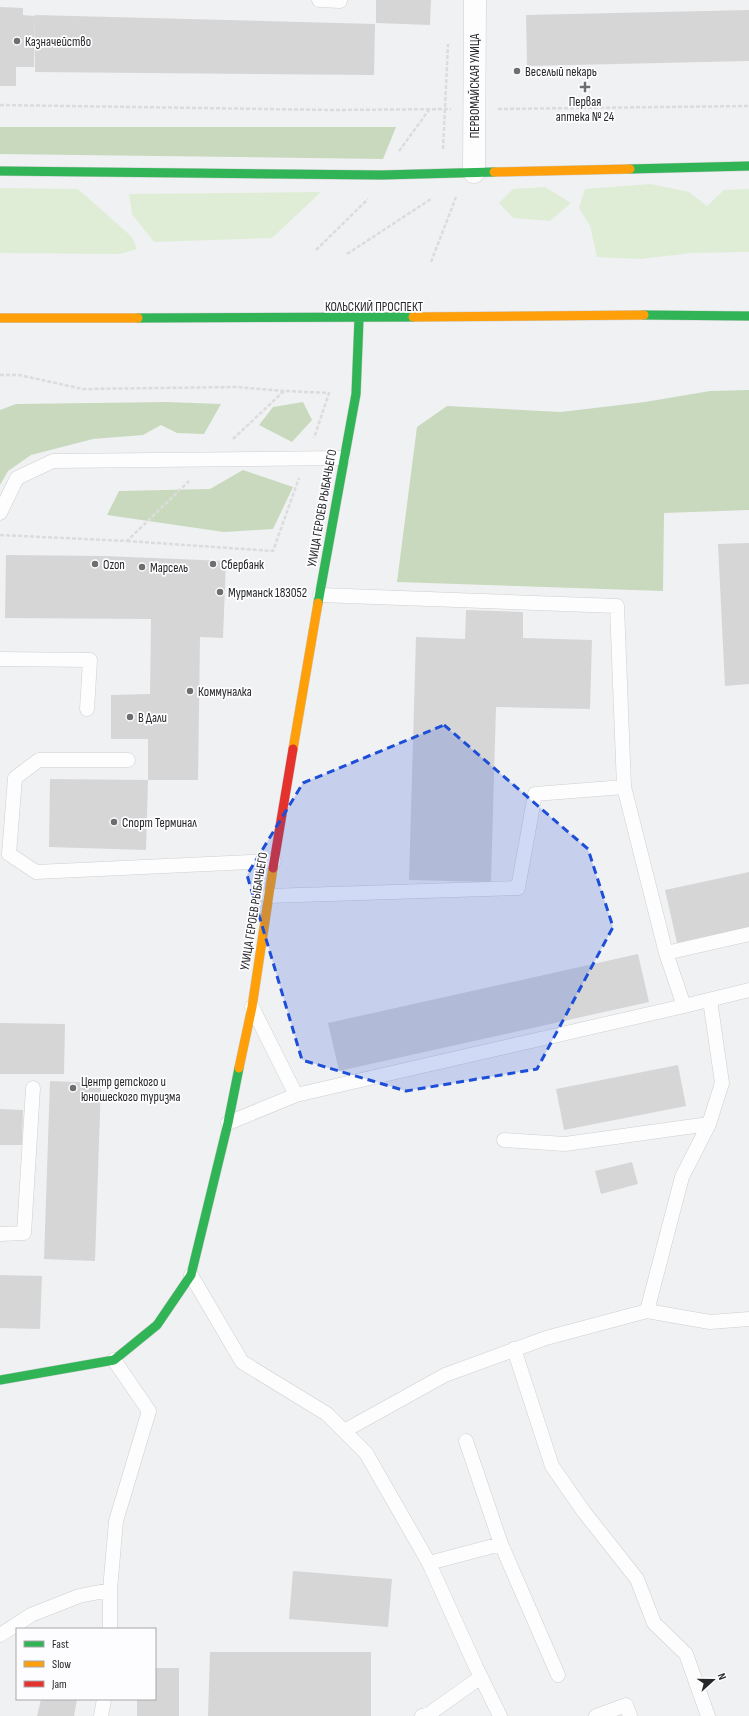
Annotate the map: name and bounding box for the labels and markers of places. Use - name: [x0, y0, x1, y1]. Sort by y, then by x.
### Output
- place label: Казначейство: [25, 34, 91, 50]
- marker: Казначейство: [12, 36, 22, 46]
- place label: Веселый пекарь: [525, 64, 597, 80]
- marker: Веселый пекарь: [512, 66, 522, 76]
- marker: Первая аптека № 24: [580, 82, 590, 92]
- place label: Первая аптека № 24: [556, 94, 615, 125]
- place label: Ozon: [103, 557, 125, 573]
- place label: Сбербанк: [221, 557, 264, 573]
- marker: Ozon: [90, 559, 100, 569]
- marker: Сбербанк: [208, 559, 218, 569]
- place label: Марсель: [150, 560, 188, 576]
- marker: Марсель: [137, 562, 147, 572]
- place label: Мурманск 183052: [228, 585, 307, 601]
- marker: Мурманск 183052: [215, 587, 225, 597]
- place label: Коммуналка: [198, 684, 252, 700]
- marker: Коммуналка: [185, 686, 195, 696]
- place label: В Дали: [138, 710, 167, 726]
- marker: В Дали: [125, 712, 135, 722]
- place label: Спорт Терминал: [122, 815, 197, 831]
- marker: Спорт Терминал: [109, 817, 119, 827]
- place label: Центр детского и юношеского туризма: [81, 1074, 180, 1105]
- marker: Центр детского и юношеского туризма: [68, 1083, 78, 1093]

